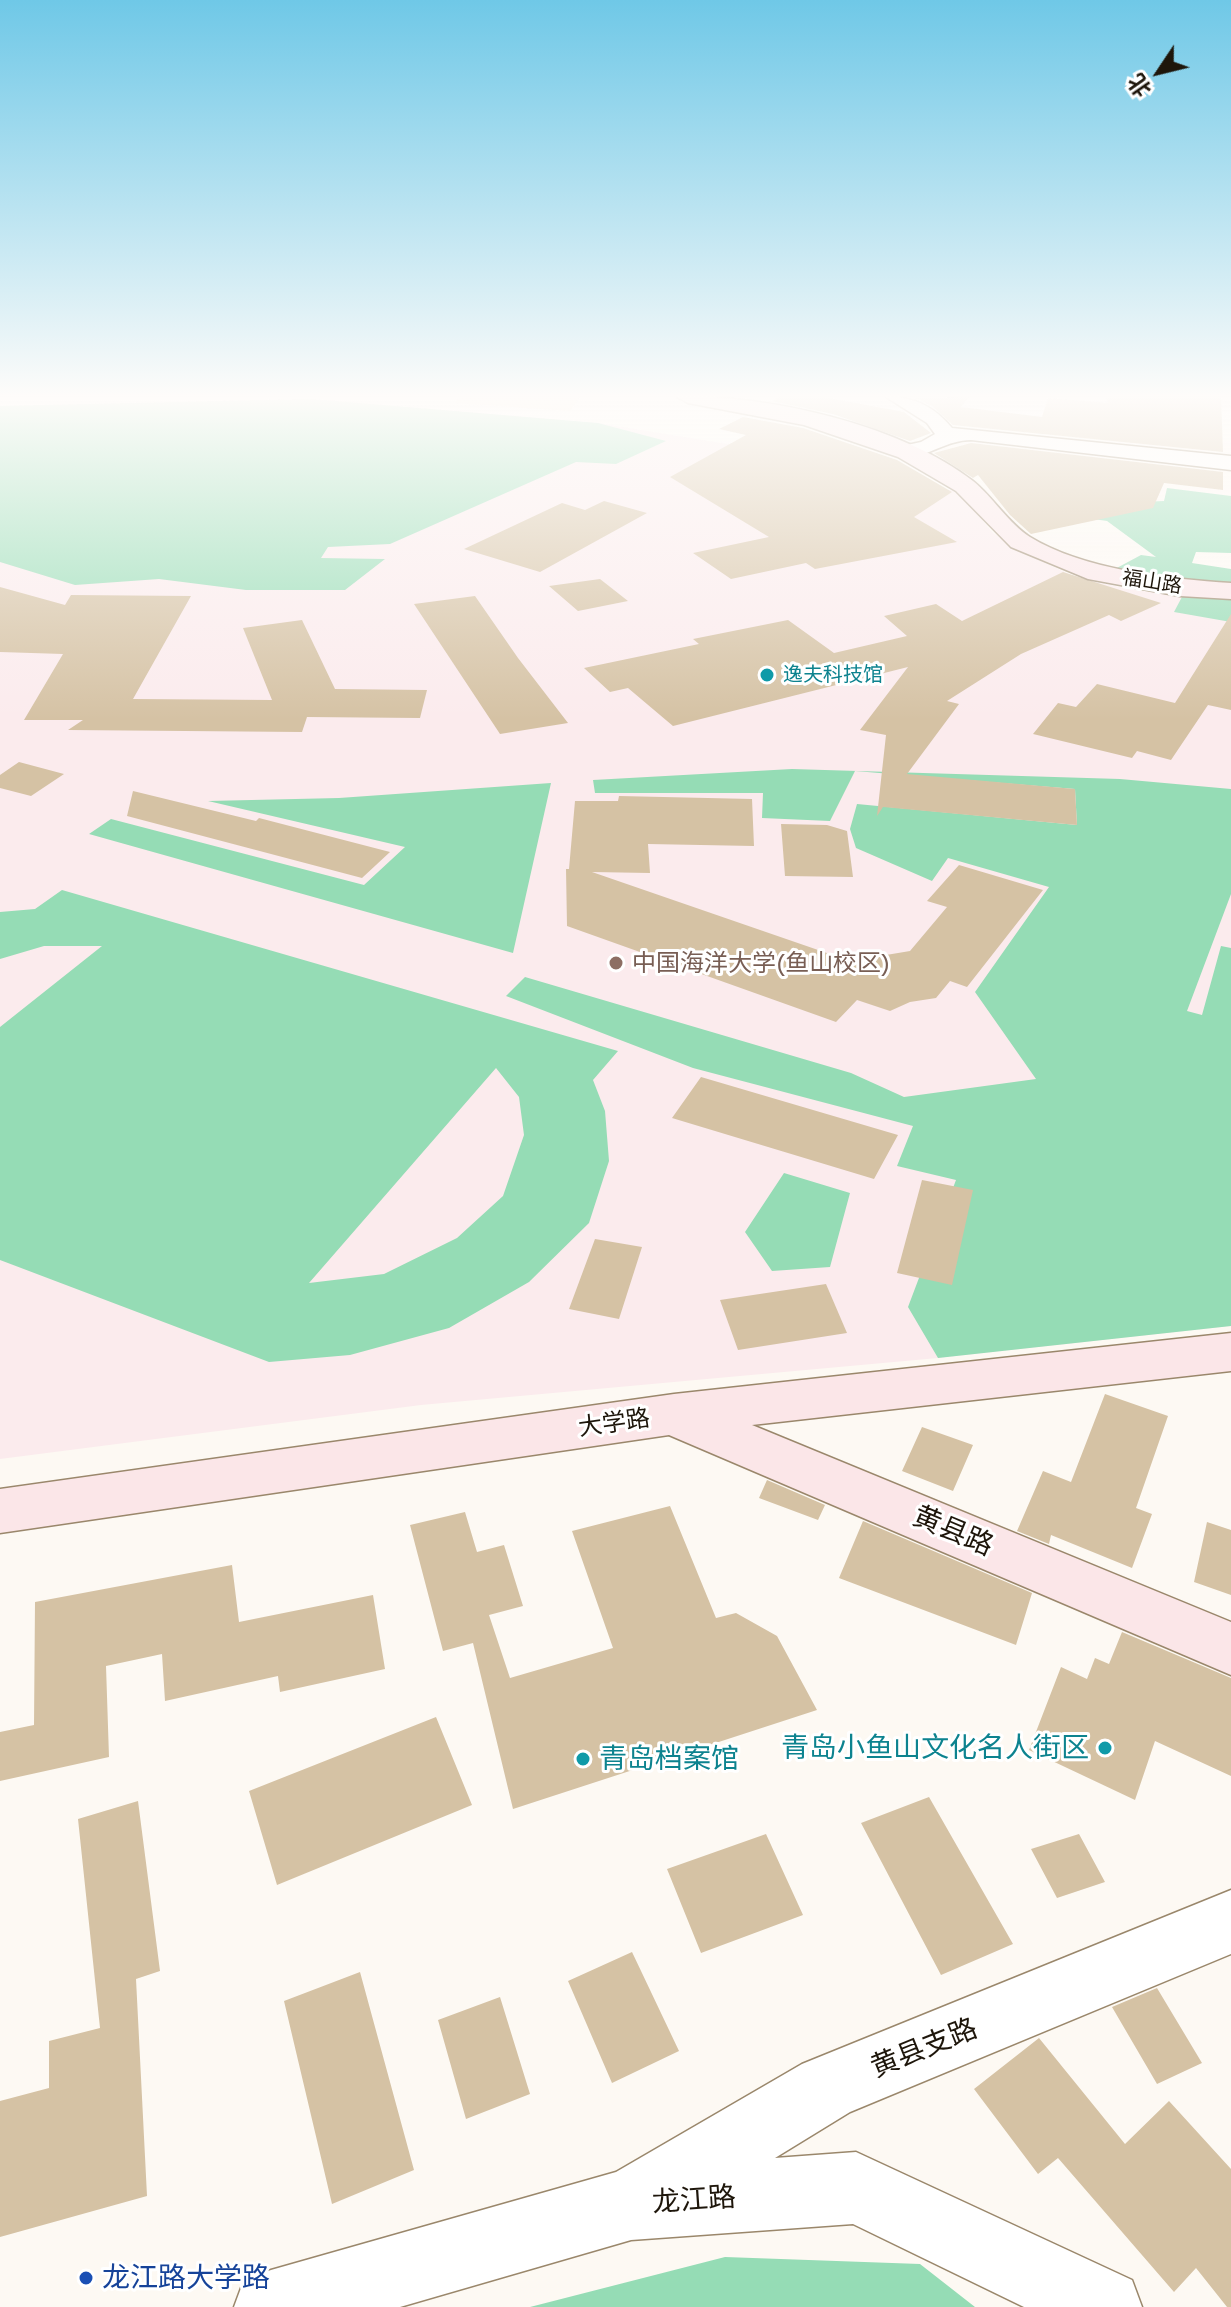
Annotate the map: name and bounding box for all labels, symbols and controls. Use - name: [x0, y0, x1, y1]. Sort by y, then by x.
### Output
- north arrow: [1119, 32, 1199, 112]
- text: 北: [1122, 69, 1156, 103]
- street label: 福山路: [1120, 565, 1184, 599]
- place label: 逸夫科技馆: [783, 663, 883, 687]
- marker: 逸夫科技馆: [758, 666, 776, 684]
- place label: 中国海洋大学(鱼山校区): [632, 949, 890, 977]
- marker: 中国海洋大学(鱼山校区): [607, 954, 625, 972]
- street label: 大学路: [576, 1404, 652, 1442]
- street label: 黄县路: [908, 1499, 998, 1563]
- place label: 青岛小鱼山文化名人街区: [781, 1731, 1089, 1765]
- marker: 青岛小鱼山文化名人街区: [1096, 1739, 1114, 1757]
- place label: 青岛档案馆: [599, 1742, 739, 1776]
- marker: 青岛档案馆: [574, 1750, 592, 1768]
- street label: 黄县支路: [866, 2011, 982, 2085]
- street label: 龙江路: [651, 2180, 737, 2220]
- place label: 龙江路大学路: [102, 2261, 270, 2295]
- marker: 龙江路大学路: [77, 2269, 95, 2287]

